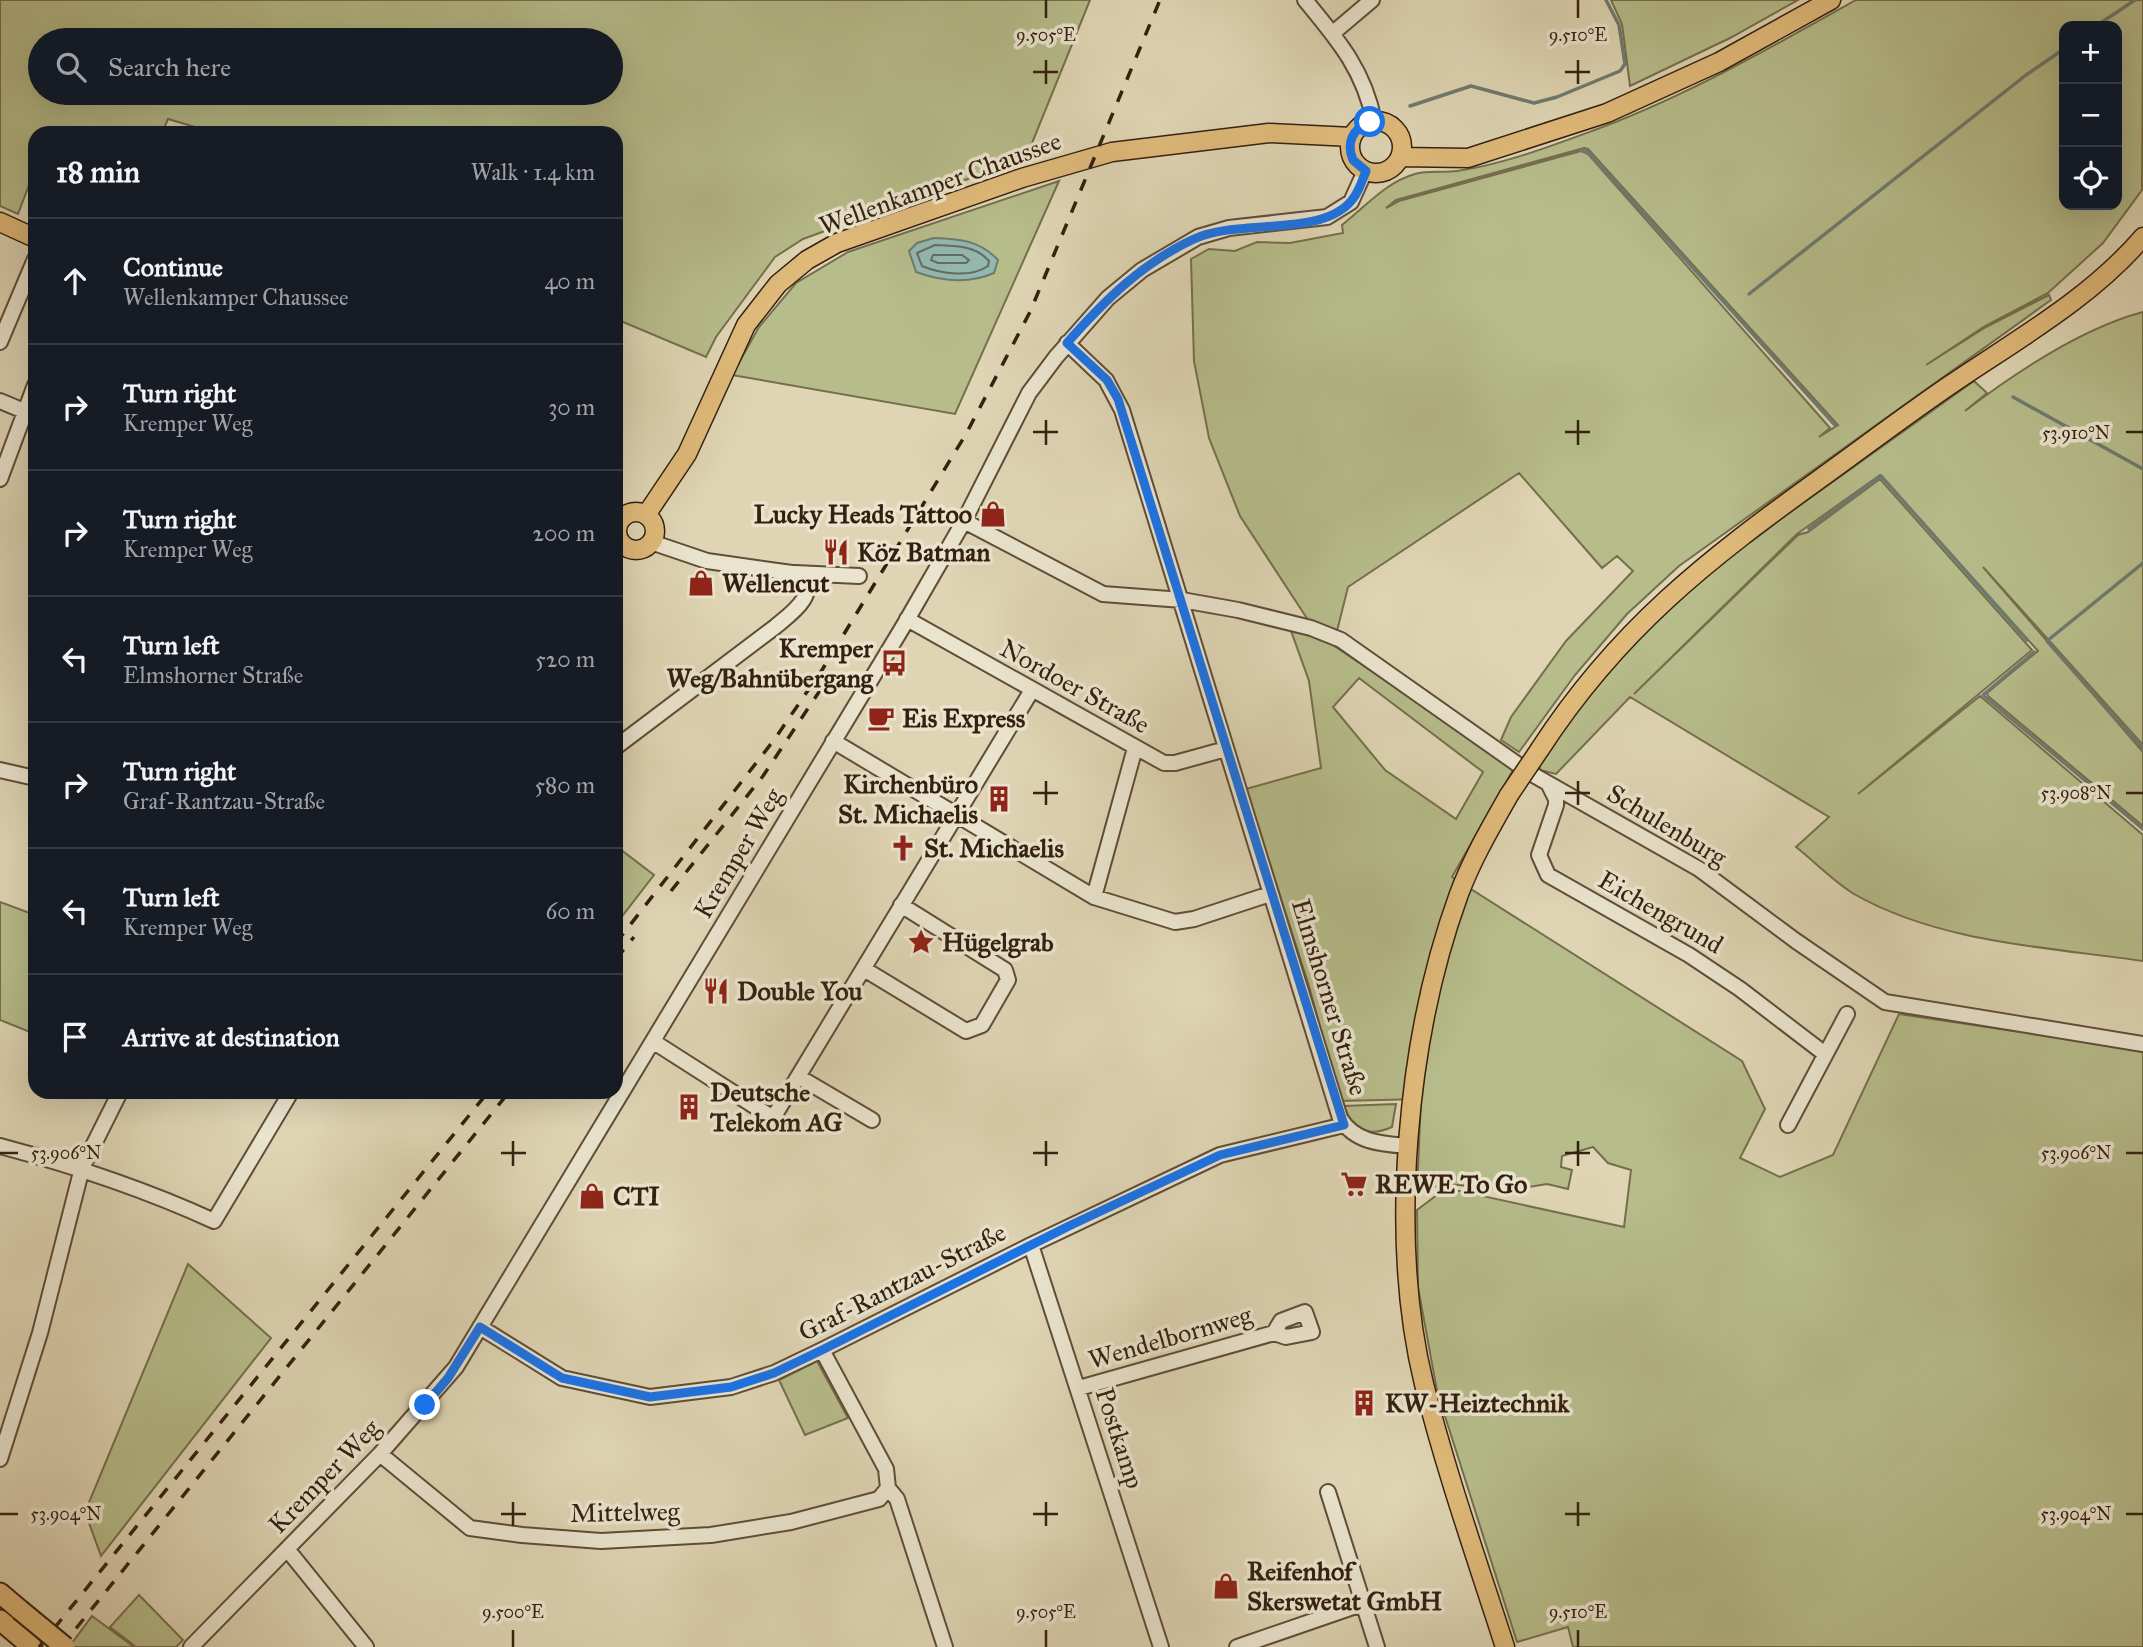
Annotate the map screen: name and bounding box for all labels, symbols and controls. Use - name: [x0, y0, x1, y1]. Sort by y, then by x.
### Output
- map controls: [2059, 21, 2122, 210]
- button: +: [2059, 21, 2122, 84]
- text: 9.505°E: [1016, 24, 1076, 46]
- text: 9.510°E: [1549, 24, 1607, 46]
- search box: [28, 28, 623, 105]
- icon: search: [52, 48, 90, 86]
- text: Search here: [108, 51, 231, 83]
- button: −: [2059, 84, 2122, 147]
- route start: [1354, 106, 1385, 137]
- street label: Wellenkamper Chaussee: [815, 124, 1065, 242]
- button: locate: [2059, 147, 2122, 210]
- text: 18 min: [56, 154, 140, 190]
- text: Walk · 1.4 km: [471, 158, 595, 186]
- text: Continue: [123, 251, 223, 283]
- icon: ahead: [56, 262, 94, 300]
- text: 40 m: [545, 267, 595, 295]
- text: Wellenkamper Chaussee: [123, 283, 349, 311]
- text: Turn right: [123, 377, 236, 409]
- icon: right: [56, 388, 94, 426]
- text: 30 m: [548, 393, 595, 421]
- text: Kremper Weg: [123, 409, 253, 437]
- text: 53.910°N: [2042, 422, 2110, 444]
- place label: Lucky Heads Tattoo: [754, 498, 972, 530]
- shop icon: Lucky Heads Tattoo: [978, 499, 1008, 529]
- text: Turn right: [123, 503, 236, 535]
- icon: right: [56, 514, 94, 552]
- text: 200 m: [533, 519, 595, 547]
- text: Kremper Weg: [123, 535, 253, 563]
- place label: Köz Batman: [857, 536, 990, 568]
- restaurant icon: Köz Batman: [821, 537, 851, 567]
- place label: Wellencut: [722, 567, 830, 599]
- shop icon: Wellencut: [686, 568, 716, 598]
- text: Turn left: [123, 629, 219, 661]
- place label: Kremper Weg/Bahnübergang: [667, 632, 874, 695]
- street label: Nordoer Straße: [995, 632, 1156, 740]
- icon: left: [56, 640, 94, 678]
- text: 520 m: [535, 645, 595, 673]
- bus stop icon: Kremper Weg/Bahnübergang: [879, 648, 909, 678]
- text: Elmshorner Straße: [123, 661, 303, 689]
- place label: Eis Express: [902, 702, 1026, 734]
- cafe icon: Eis Express: [866, 703, 896, 733]
- text: Turn right: [123, 755, 236, 787]
- icon: right: [56, 766, 94, 804]
- place label: Kirchenbüro St. Michaelis: [838, 768, 979, 830]
- text: 580 m: [534, 771, 595, 799]
- street label: Schulenburg: [1601, 777, 1733, 874]
- street label: Kremper Weg: [687, 781, 790, 924]
- text: 53.908°N: [2041, 782, 2111, 804]
- building icon: Kirchenbüro St. Michaelis: [984, 784, 1014, 814]
- text: Graf-Rantzau-Straße: [123, 787, 325, 815]
- place label: St. Michaelis: [924, 832, 1064, 864]
- church icon: St. Michaelis: [888, 833, 918, 863]
- street label: Eichengrund: [1593, 863, 1729, 961]
- text: Turn left: [123, 881, 219, 913]
- icon: left: [56, 892, 94, 930]
- street label: Elmshorner Straße: [1285, 895, 1375, 1099]
- text: 60 m: [546, 897, 595, 925]
- text: Kremper Weg: [123, 913, 253, 941]
- place label: Hügelgrab: [942, 926, 1054, 959]
- place icon: Hügelgrab: [906, 927, 936, 957]
- place label: Double You: [737, 975, 863, 1007]
- restaurant icon: Double You: [701, 976, 731, 1006]
- icon: arrive: [56, 1018, 94, 1056]
- text: Arrive at destination: [123, 1021, 340, 1053]
- place label: Deutsche Telekom AG: [709, 1076, 843, 1138]
- building icon: Deutsche Telekom AG: [674, 1092, 704, 1122]
- text: 53.906°N: [31, 1142, 101, 1164]
- text: 53.906°N: [2041, 1142, 2111, 1164]
- place label: REWE To Go: [1375, 1168, 1527, 1200]
- supermarket icon: REWE To Go: [1339, 1169, 1369, 1199]
- place label: CTI: [613, 1180, 660, 1212]
- shop icon: CTI: [577, 1181, 607, 1211]
- street label: Graf-Rantzau-Straße: [793, 1216, 1011, 1348]
- street label: Wendelbornweg: [1085, 1298, 1256, 1376]
- street label: Postkamp: [1089, 1384, 1151, 1492]
- place label: KW-Heiztechnik: [1385, 1387, 1570, 1419]
- building icon: KW-Heiztechnik: [1349, 1388, 1379, 1418]
- route end: [409, 1389, 440, 1420]
- street label: Kremper Weg: [262, 1412, 387, 1540]
- street label: Mittelweg: [570, 1495, 681, 1529]
- text: 53.904°N: [30, 1503, 102, 1525]
- text: 53.904°N: [2040, 1503, 2112, 1525]
- place label: Reifenhof Skerswetat GmbH: [1247, 1555, 1442, 1617]
- shop icon: Reifenhof Skerswetat GmbH: [1211, 1571, 1241, 1601]
- text: 9.500°E: [482, 1601, 544, 1623]
- text: 9.505°E: [1016, 1601, 1076, 1623]
- text: 9.510°E: [1549, 1601, 1607, 1623]

